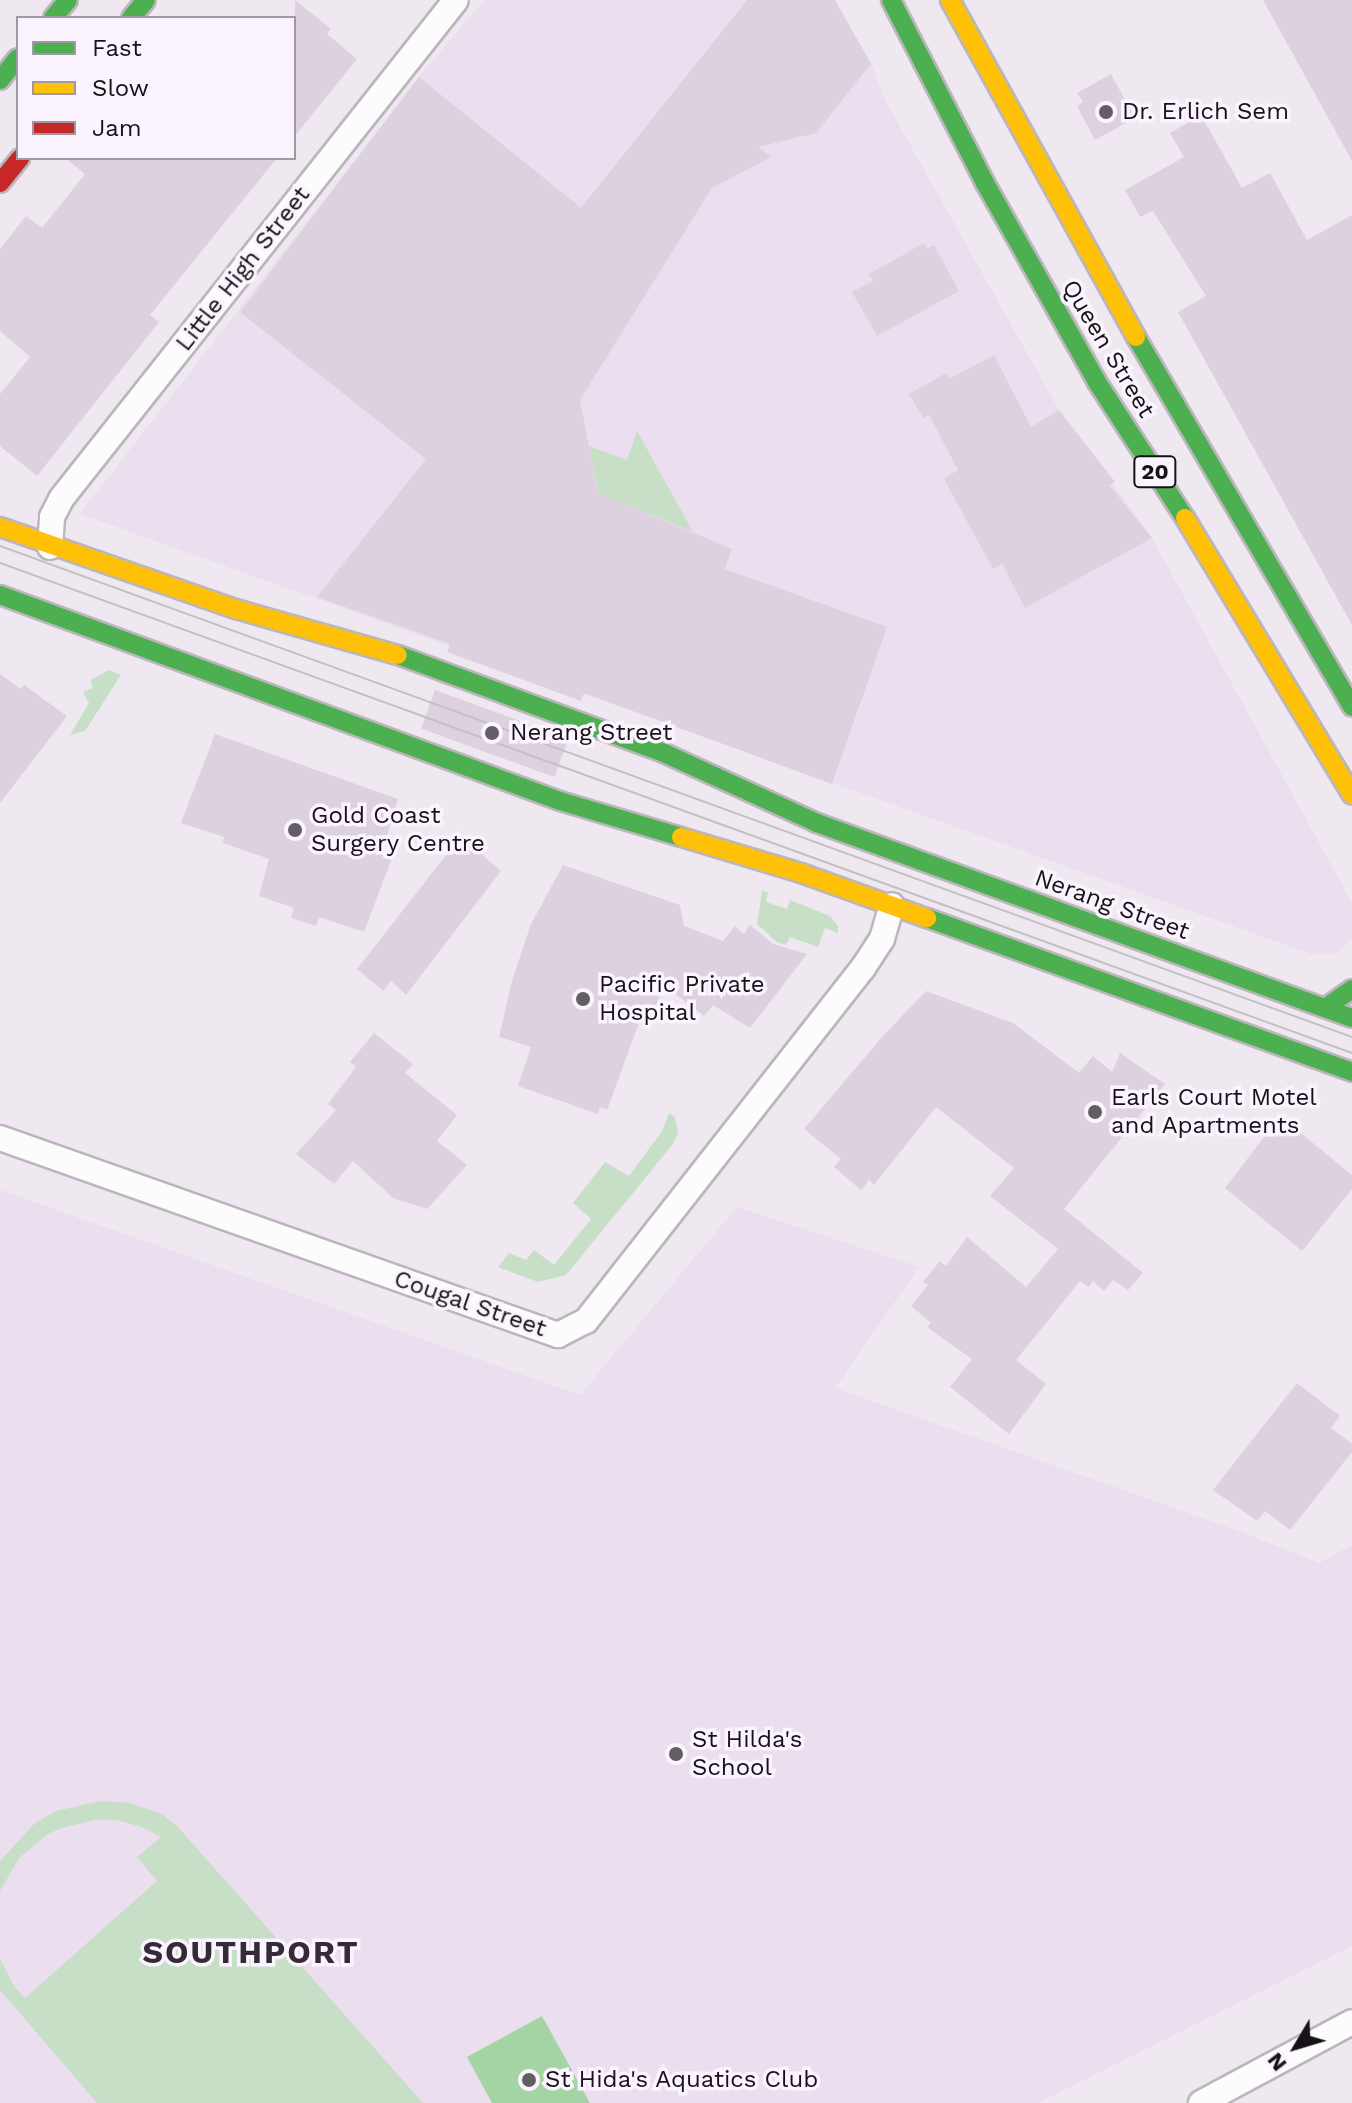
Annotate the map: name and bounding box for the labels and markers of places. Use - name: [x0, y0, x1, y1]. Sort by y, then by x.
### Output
- place label: Dr. Erlich Sem: [1122, 98, 1289, 126]
- marker: Dr. Erlich Sem: [1097, 103, 1115, 121]
- place label: Nerang Street: [510, 719, 672, 747]
- marker: Nerang Street: [481, 722, 503, 744]
- place label: Gold Coast Surgery Centre: [311, 802, 486, 858]
- marker: Gold Coast Surgery Centre: [286, 821, 304, 839]
- place label: Pacific Private Hospital: [599, 971, 764, 1027]
- marker: Pacific Private Hospital: [574, 990, 592, 1008]
- place label: Earls Court Motel and Apartments: [1111, 1084, 1317, 1140]
- marker: Earls Court Motel and Apartments: [1086, 1103, 1104, 1121]
- place label: St Hilda's School: [692, 1726, 802, 1782]
- marker: St Hilda's School: [667, 1745, 685, 1763]
- place label: St Hida's Aquatics Club: [545, 2066, 819, 2094]
- marker: St Hida's Aquatics Club: [520, 2071, 538, 2089]

